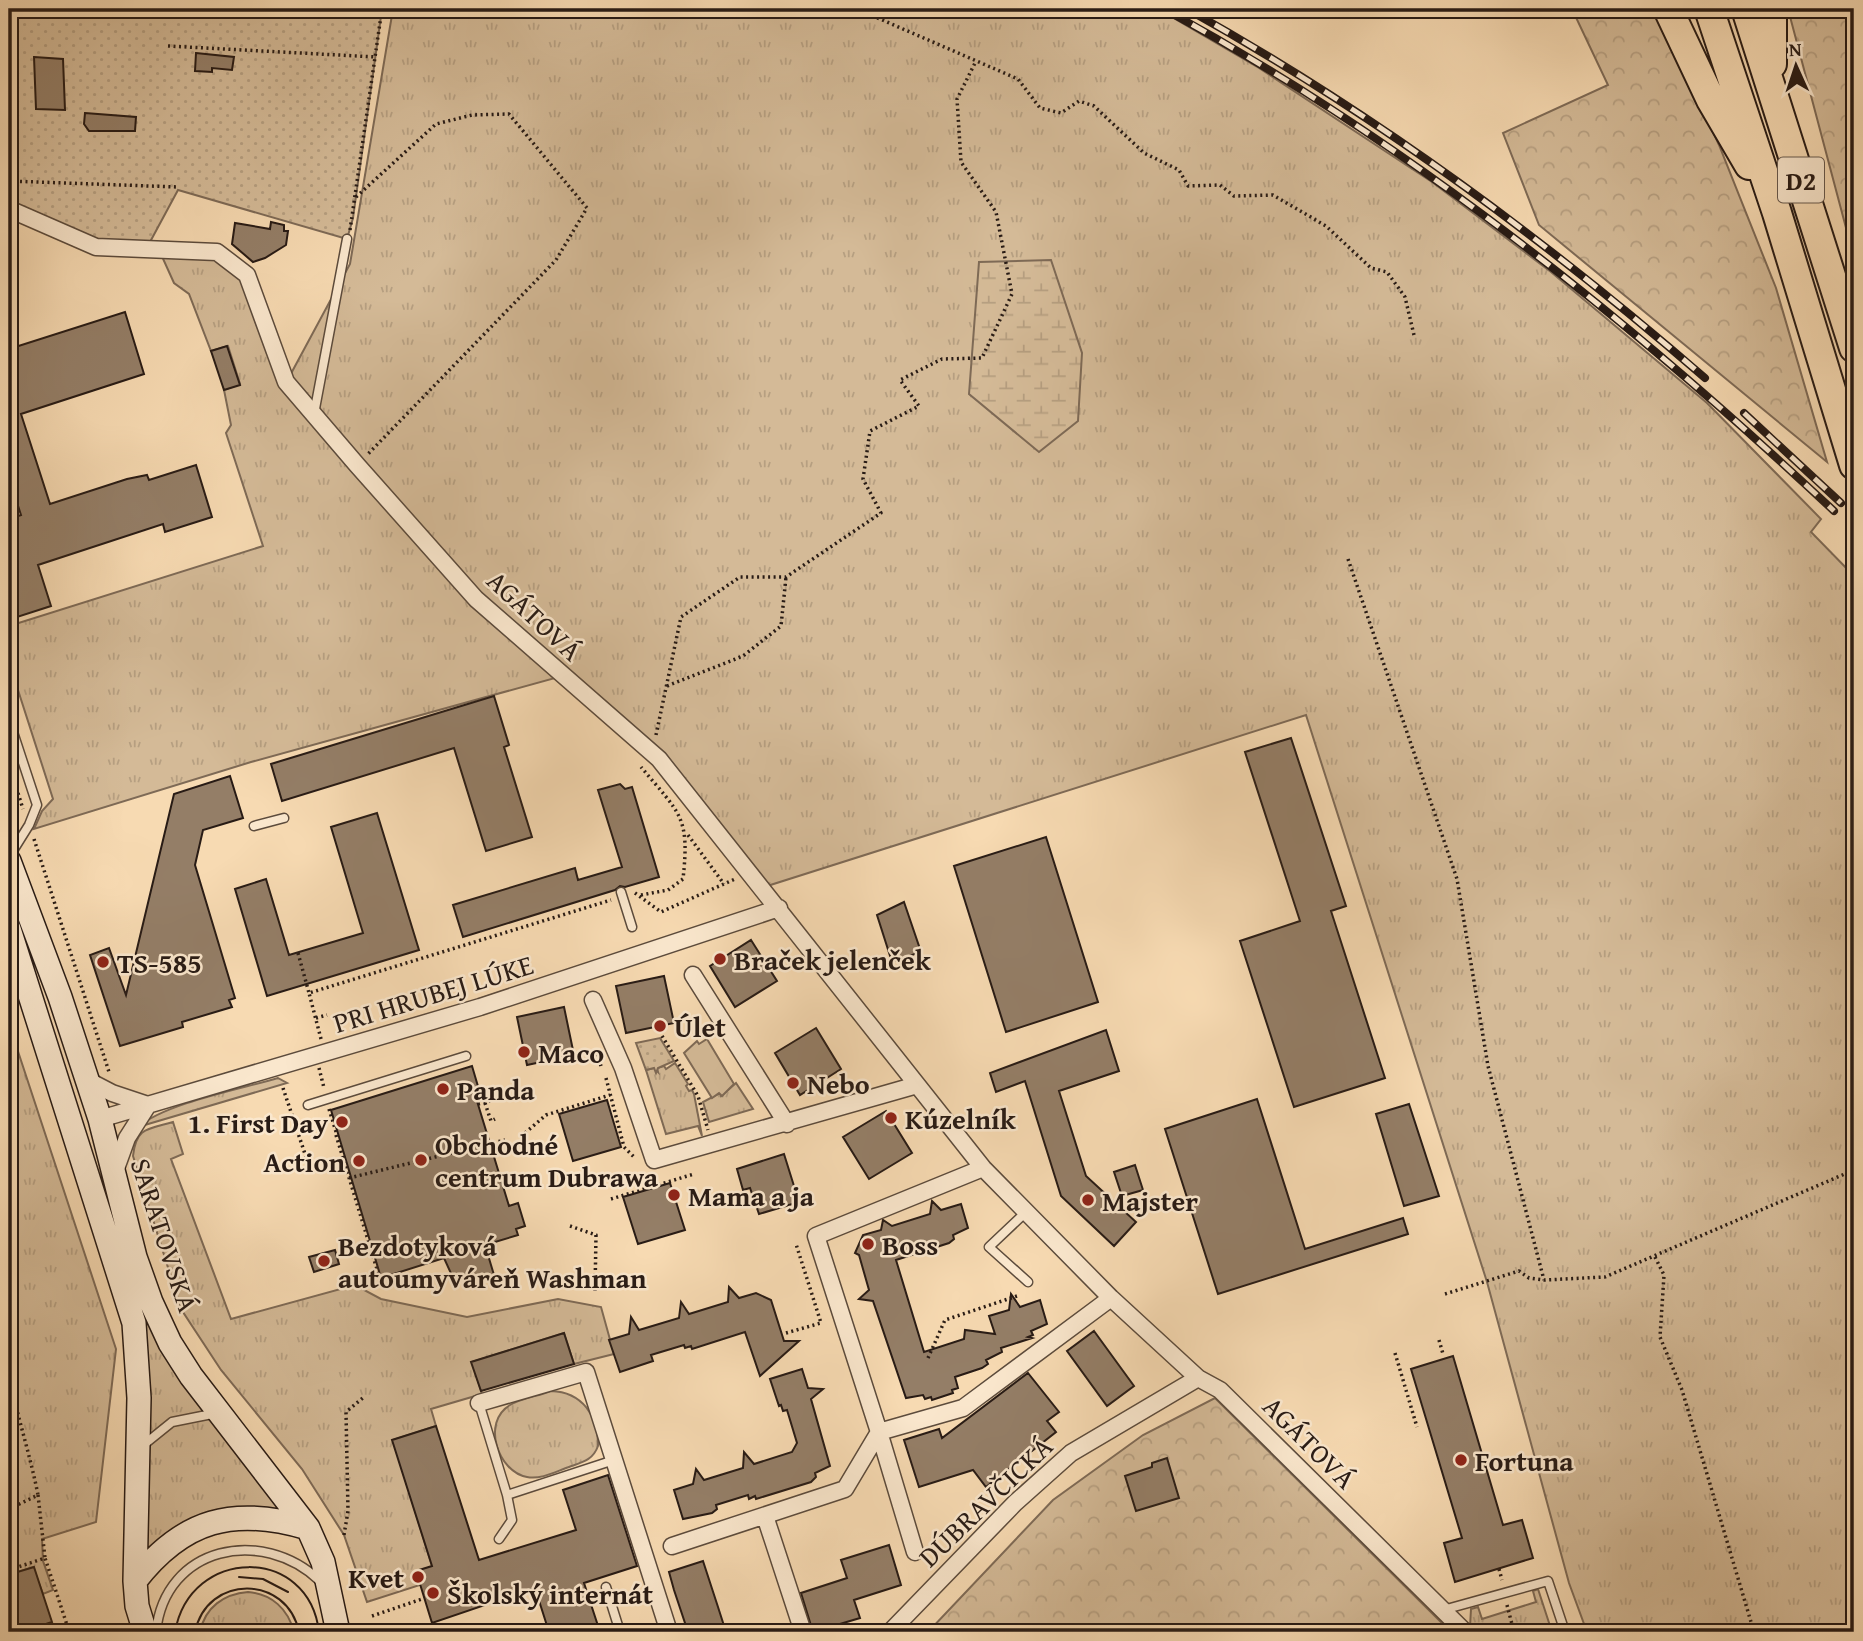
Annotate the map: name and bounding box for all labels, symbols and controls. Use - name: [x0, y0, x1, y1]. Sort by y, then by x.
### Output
- north arrow: [1762, 32, 1832, 102]
- text: N: [1788, 35, 1802, 63]
- road number: D2: [1778, 158, 1824, 202]
- street label: AGÁTOVÁ: [478, 560, 592, 670]
- place label: Braček jelenček: [734, 939, 932, 980]
- place label: TS-585: [117, 942, 202, 983]
- street label: PRI HRUBEJ LÚKE: [328, 943, 538, 1043]
- marker: Braček jelenček: [712, 951, 728, 967]
- marker: TS-585: [95, 954, 111, 970]
- place label: Úlet: [674, 1006, 726, 1047]
- marker: Úlet: [652, 1018, 668, 1034]
- place label: Maco: [538, 1032, 604, 1073]
- marker: Maco: [516, 1044, 532, 1060]
- place label: Nebo: [807, 1063, 870, 1104]
- place label: Panda: [457, 1069, 535, 1110]
- marker: Nebo: [785, 1075, 801, 1091]
- marker: Panda: [435, 1081, 451, 1097]
- place label: Kúzelník: [905, 1098, 1017, 1139]
- place label: 1. First Day: [188, 1102, 329, 1143]
- marker: Kúzelník: [883, 1110, 899, 1126]
- marker: 1. First Day: [334, 1114, 350, 1130]
- place label: Obchodné centrum Dubrawa: [435, 1124, 659, 1197]
- place label: Action: [263, 1141, 345, 1182]
- marker: Obchodné centrum Dubrawa: [413, 1152, 429, 1168]
- street label: SARATOVSKÁ: [121, 1153, 209, 1317]
- marker: Action: [351, 1153, 367, 1169]
- place label: Mama a ja: [688, 1175, 815, 1216]
- place label: Majster: [1102, 1180, 1198, 1221]
- marker: Mama a ja: [666, 1187, 682, 1203]
- marker: Majster: [1080, 1192, 1096, 1208]
- place label: Boss: [882, 1224, 938, 1265]
- place label: Bezdotyková autoumyváreň Washman: [338, 1225, 647, 1298]
- marker: Boss: [860, 1236, 876, 1252]
- marker: Bezdotyková autoumyváreň Washman: [316, 1253, 332, 1269]
- street label: AGÁTOVÁ: [1254, 1386, 1366, 1498]
- street label: DÚBRAVČICKÁ: [908, 1426, 1062, 1576]
- place label: Fortuna: [1475, 1440, 1574, 1481]
- marker: Fortuna: [1453, 1452, 1469, 1468]
- place label: Kvet: [348, 1557, 404, 1598]
- marker: Kvet: [410, 1569, 426, 1585]
- place label: Školský internát: [447, 1573, 653, 1614]
- marker: Školský internát: [425, 1585, 441, 1601]

